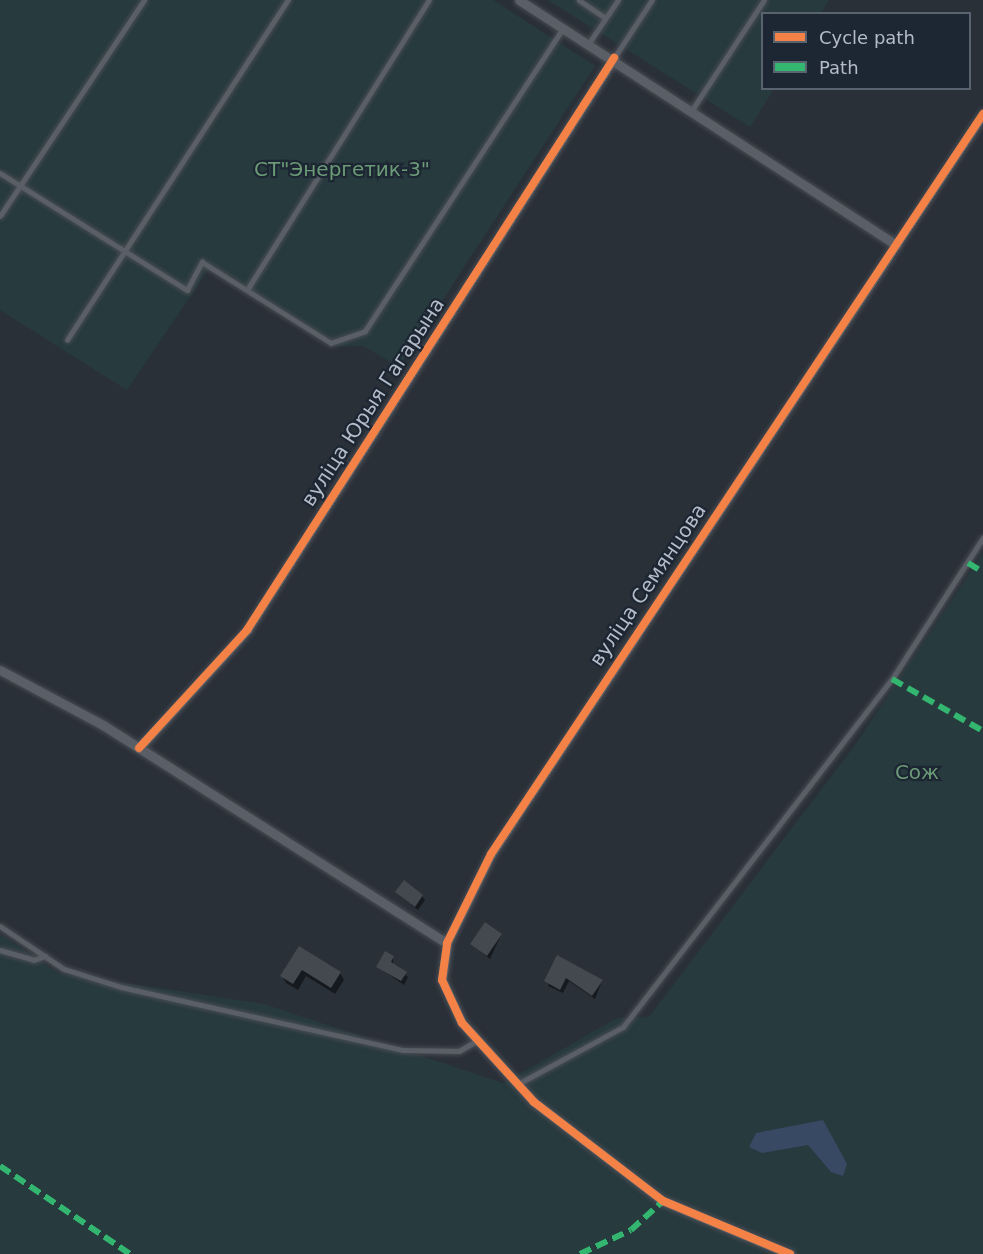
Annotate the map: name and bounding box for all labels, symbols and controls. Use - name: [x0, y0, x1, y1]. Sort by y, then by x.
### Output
- legend: [761, 12, 971, 90]
- text: Cycle path: [819, 27, 915, 48]
- text: Path: [819, 57, 859, 78]
- park label: СТ"Энергетик-3": [254, 157, 430, 181]
- street label: вуліца Юрыя Гагарына: [297, 293, 449, 511]
- street label: вуліца Семянцова: [585, 499, 711, 671]
- park label: Сож: [895, 760, 939, 784]

